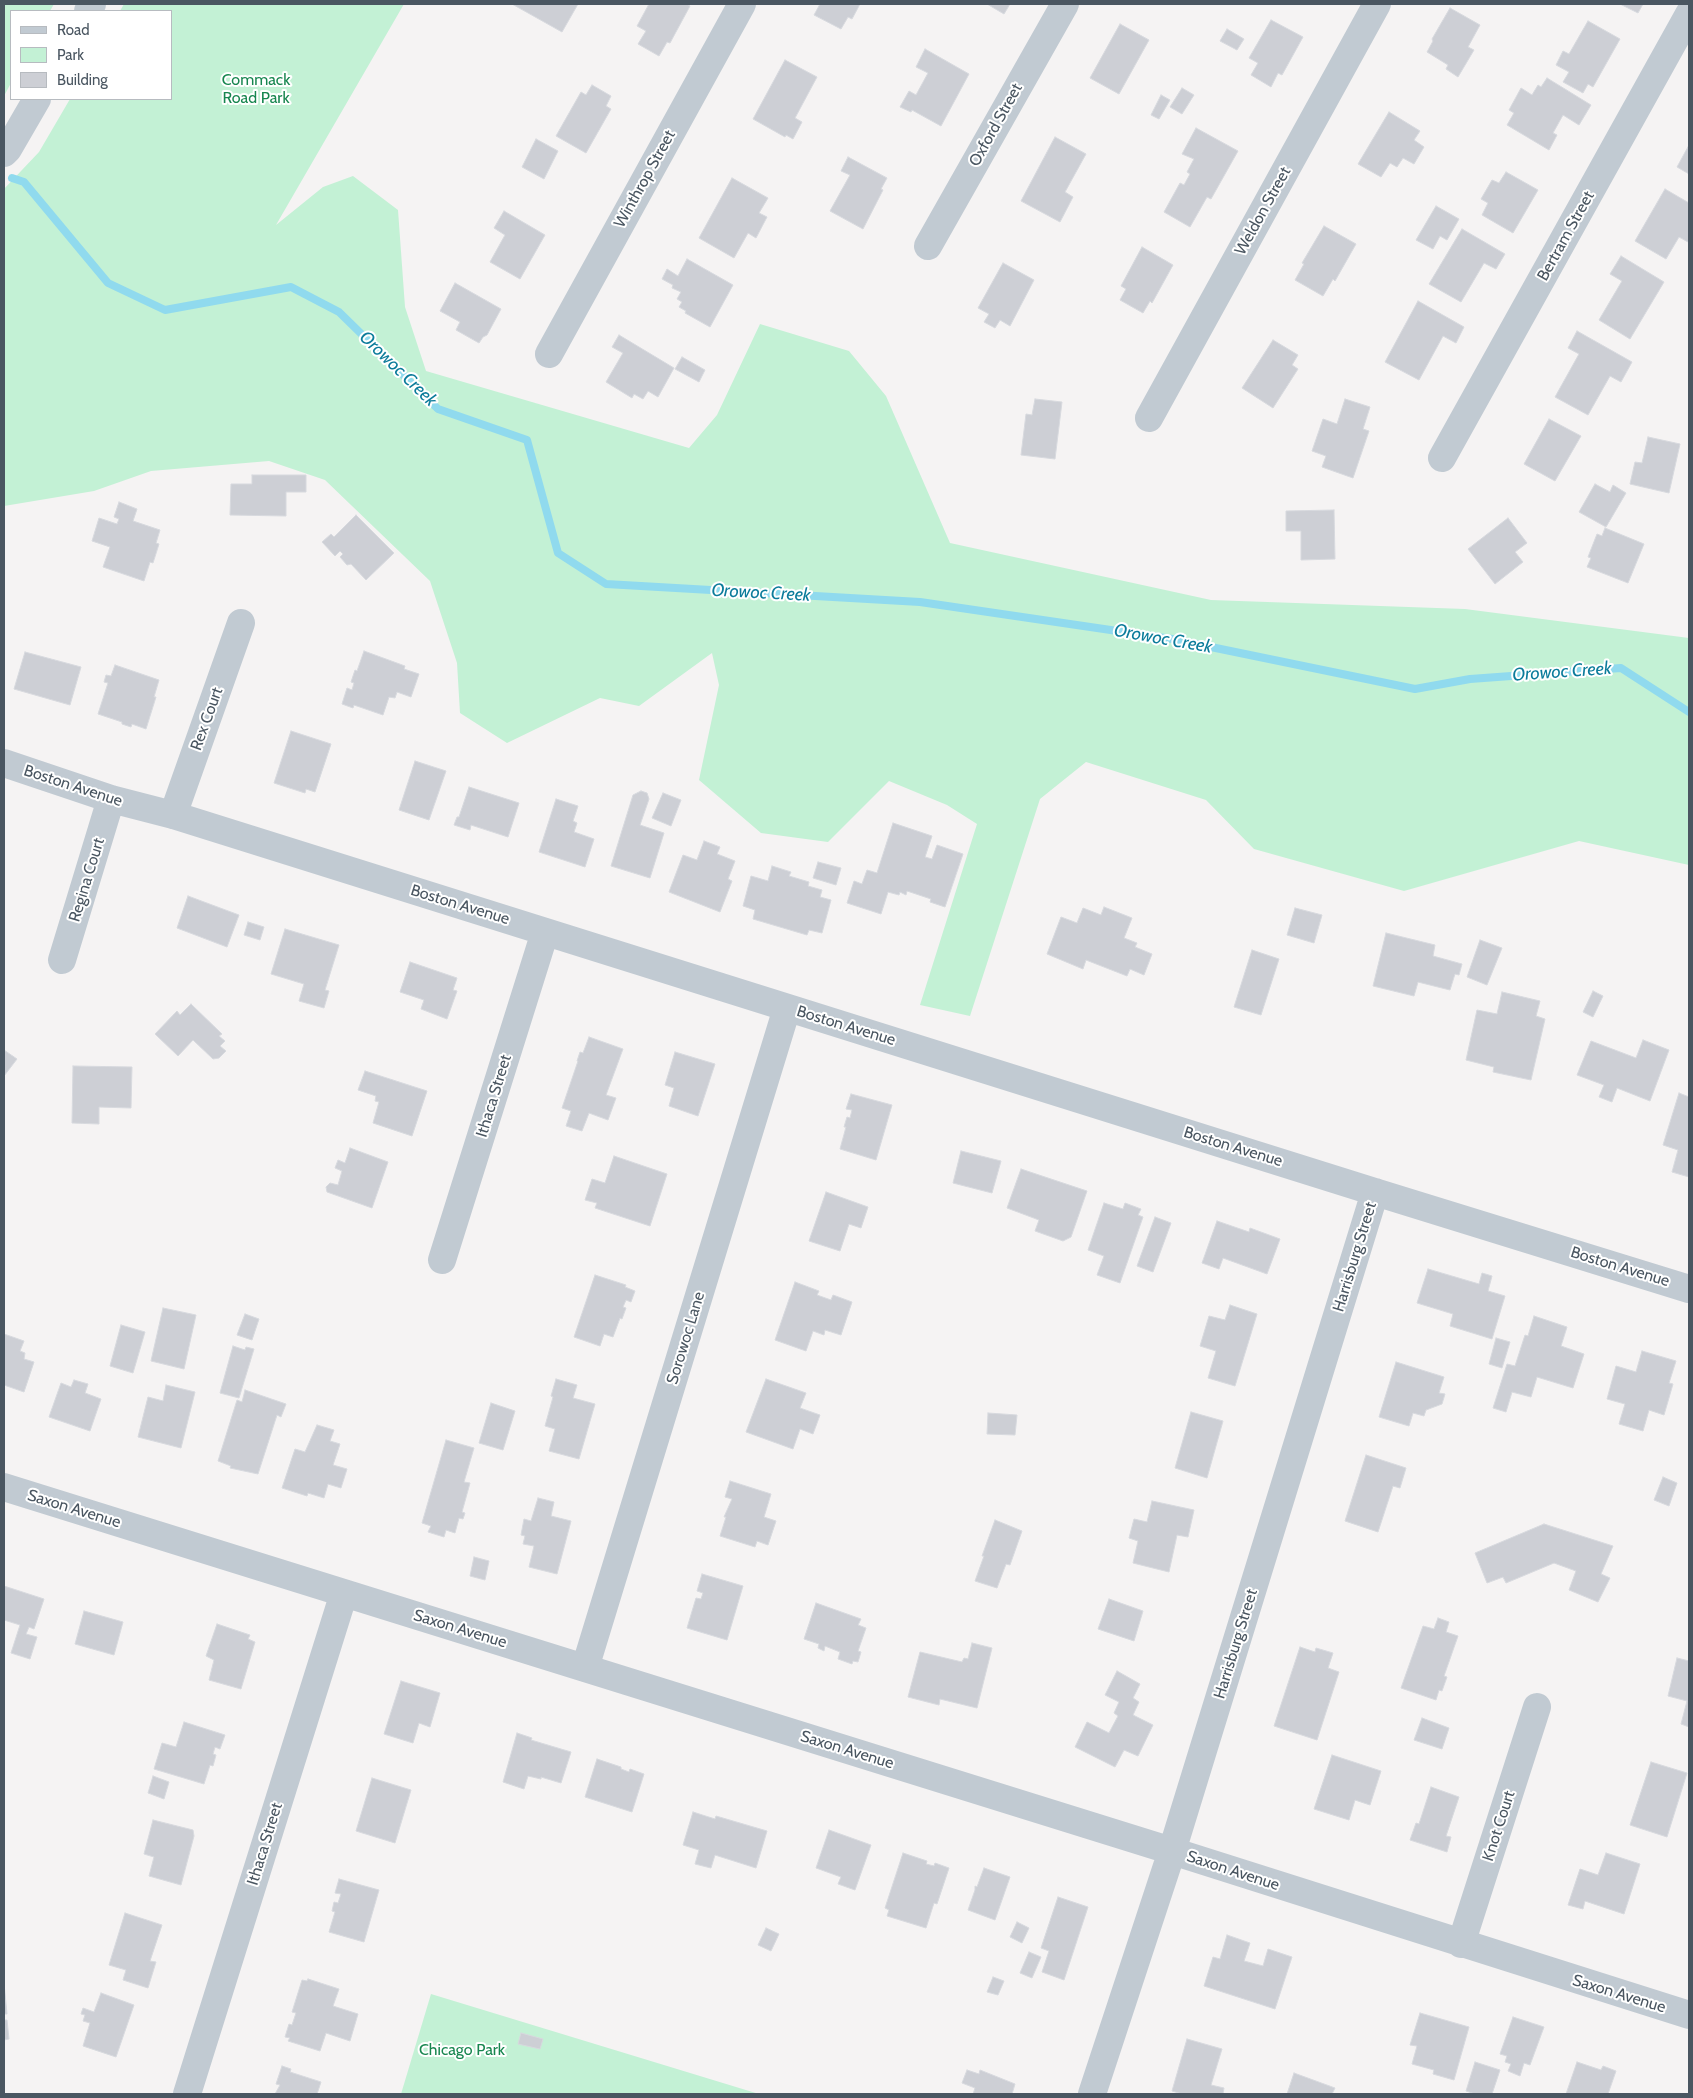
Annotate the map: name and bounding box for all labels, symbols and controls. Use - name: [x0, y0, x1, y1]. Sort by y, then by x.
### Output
- legend: [10, 10, 172, 100]
- text: Road: [57, 21, 90, 39]
- text: Park: [57, 46, 84, 64]
- park label: Commack Road Park: [222, 70, 290, 108]
- text: Building: [57, 71, 108, 89]
- street label: Oxford Street: [965, 80, 1027, 170]
- street label: Winthrop Street: [610, 127, 680, 231]
- street label: Weldon Street: [1231, 164, 1295, 258]
- street label: Bertram Street: [1533, 188, 1599, 284]
- water label: Orowoc Creek: [355, 327, 441, 411]
- water label: Orowoc Creek: [711, 580, 811, 606]
- water label: Orowoc Creek: [1112, 620, 1214, 658]
- water label: Orowoc Creek: [1512, 658, 1612, 686]
- street label: Rex Court: [187, 685, 227, 753]
- street label: Boston Avenue: [21, 761, 125, 811]
- street label: Regina Court: [65, 836, 109, 924]
- street label: Boston Avenue: [408, 881, 512, 929]
- street label: Boston Avenue: [794, 1002, 898, 1050]
- street label: Ithaca Street: [472, 1052, 516, 1140]
- street label: Boston Avenue: [1181, 1123, 1285, 1171]
- street label: Harrisburg Street: [1329, 1200, 1381, 1314]
- street label: Boston Avenue: [1568, 1243, 1672, 1291]
- street label: Sorowoc Lane: [663, 1289, 709, 1387]
- street label: Saxon Avenue: [25, 1486, 123, 1532]
- street label: Harrisburg Street: [1210, 1587, 1262, 1701]
- street label: Saxon Avenue: [411, 1606, 509, 1652]
- street label: Saxon Avenue: [798, 1727, 896, 1773]
- street label: Knot Court: [1479, 1788, 1519, 1864]
- street label: Ithaca Street: [243, 1800, 287, 1888]
- street label: Saxon Avenue: [1184, 1847, 1282, 1895]
- street label: Saxon Avenue: [1570, 1971, 1668, 2017]
- park label: Chicago Park: [419, 2040, 505, 2060]

